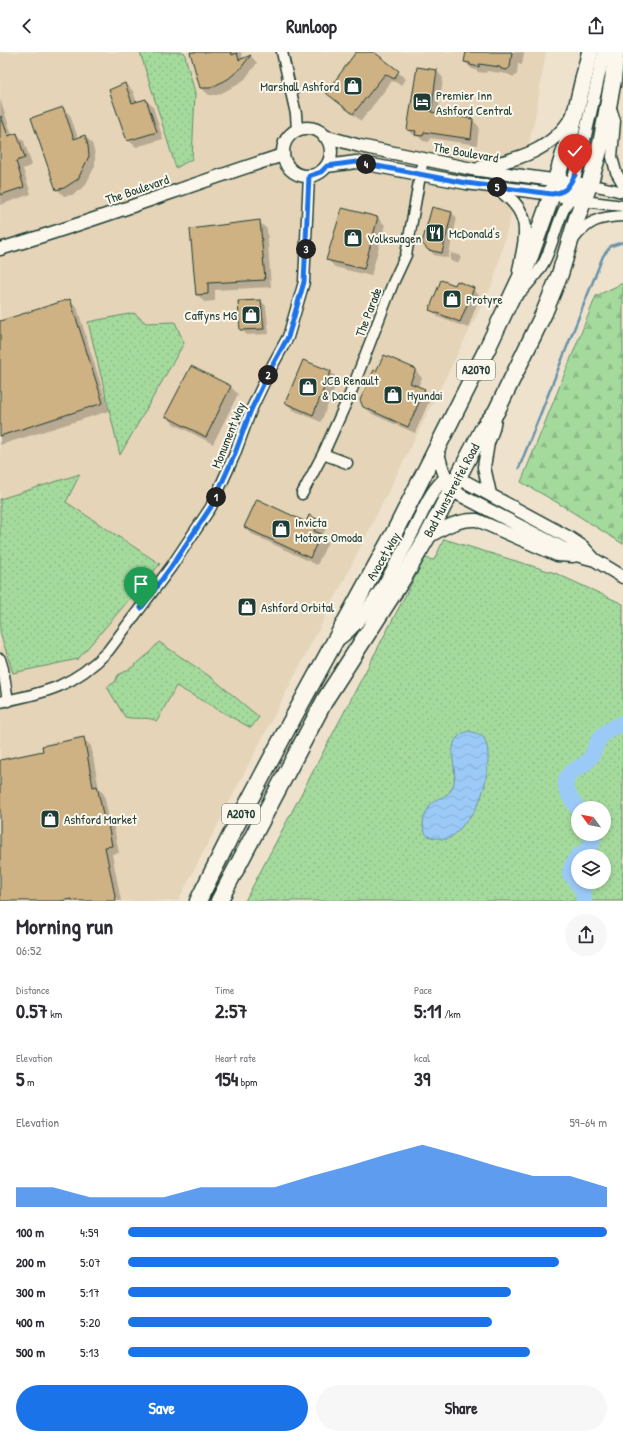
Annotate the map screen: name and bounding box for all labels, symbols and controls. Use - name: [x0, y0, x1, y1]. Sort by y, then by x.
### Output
- text: Runloop: [286, 14, 337, 39]
- icon: back: [16, 15, 38, 37]
- icon: share: [585, 15, 607, 37]
- shop icon: Marshall Ashford: [342, 75, 364, 97]
- place label: Marshall Ashford: [260, 77, 339, 95]
- place label: Premier Inn Ashford Central: [436, 86, 513, 119]
- hotel icon: Premier Inn Ashford Central: [411, 91, 433, 113]
- pin: [558, 134, 592, 175]
- street label: The Boulevard: [432, 137, 500, 167]
- icon: check: [564, 140, 586, 162]
- pin: 4: [356, 154, 376, 174]
- text: 4: [364, 157, 368, 171]
- street label: The Boulevard: [103, 170, 171, 208]
- pin: 5: [487, 177, 507, 197]
- text: 5: [495, 180, 499, 194]
- restaurant icon: McDonald's: [424, 222, 446, 244]
- place label: McDonald's: [449, 224, 500, 242]
- shop icon: Volkswagen: [342, 227, 364, 249]
- place label: Volkswagen: [367, 229, 421, 247]
- pin: 3: [296, 239, 316, 259]
- text: 3: [304, 242, 308, 256]
- street label: The Parade: [350, 285, 386, 339]
- shop icon: Protyre: [441, 288, 463, 310]
- place label: Protyre: [466, 290, 503, 308]
- shop icon: Caffyns MG: [240, 304, 262, 326]
- place label: Caffyns MG: [185, 306, 238, 324]
- road number: A2070: [457, 360, 495, 380]
- pin: 2: [258, 365, 278, 385]
- text: 2: [265, 368, 271, 382]
- place label: JCB Renault & Dacia: [322, 371, 379, 404]
- shop icon: JCB Renault & Dacia: [297, 376, 319, 398]
- shop icon: Hyundai: [382, 384, 404, 406]
- place label: Hyundai: [407, 386, 443, 404]
- street label: Monument Way: [207, 399, 250, 471]
- street label: Bad Munstereifel Road: [419, 440, 483, 540]
- pin: 1: [206, 487, 226, 507]
- text: 1: [214, 490, 218, 504]
- place label: Invicta Motors Omoda: [295, 513, 362, 546]
- shop icon: Invicta Motors Omoda: [270, 518, 292, 540]
- street label: Avocet Way: [362, 528, 404, 583]
- pin: [124, 567, 158, 608]
- icon: arrive: [130, 573, 152, 595]
- shop icon: Ashford Orbital: [236, 596, 258, 618]
- place label: Ashford Orbital: [261, 598, 335, 616]
- north arrow: [571, 801, 611, 841]
- map controls: [571, 801, 611, 889]
- road number: A2070: [222, 804, 260, 824]
- shop icon: Ashford Market: [39, 808, 61, 830]
- place label: Ashford Market: [64, 810, 137, 828]
- button: layers: [571, 849, 611, 889]
- text: Morning run: [16, 911, 113, 941]
- button: share: [565, 914, 607, 956]
- text: 06:52: [16, 941, 42, 959]
- text: Distance: [16, 983, 50, 997]
- text: Time: [215, 983, 234, 997]
- text: Pace: [414, 983, 432, 997]
- text: 0.57: [16, 997, 48, 1024]
- text: 2:57: [215, 997, 247, 1024]
- text: 5:11: [414, 997, 442, 1024]
- text: km: [48, 1007, 62, 1021]
- text: /km: [442, 1007, 461, 1021]
- text: Elevation: [16, 1051, 53, 1065]
- text: Heart rate: [215, 1051, 256, 1065]
- text: kcal: [414, 1051, 430, 1065]
- text: 5: [16, 1065, 24, 1092]
- text: 154: [215, 1065, 238, 1092]
- text: 39: [414, 1065, 430, 1092]
- text: m: [24, 1075, 34, 1089]
- text: bpm: [238, 1075, 257, 1089]
- text: Elevation: [16, 1113, 59, 1131]
- text: 59–64 m: [569, 1113, 607, 1131]
- text: 100 m: [16, 1223, 44, 1241]
- text: 4:59: [80, 1223, 98, 1241]
- text: 200 m: [16, 1253, 46, 1271]
- text: 5:07: [80, 1253, 101, 1271]
- text: 300 m: [16, 1283, 45, 1301]
- text: 5:17: [80, 1283, 100, 1301]
- text: 400 m: [16, 1313, 44, 1331]
- text: 5:20: [80, 1313, 100, 1331]
- text: 500 m: [16, 1343, 45, 1361]
- text: 5:13: [80, 1343, 99, 1361]
- button: Save: [16, 1385, 308, 1431]
- button: Share: [316, 1385, 607, 1431]

